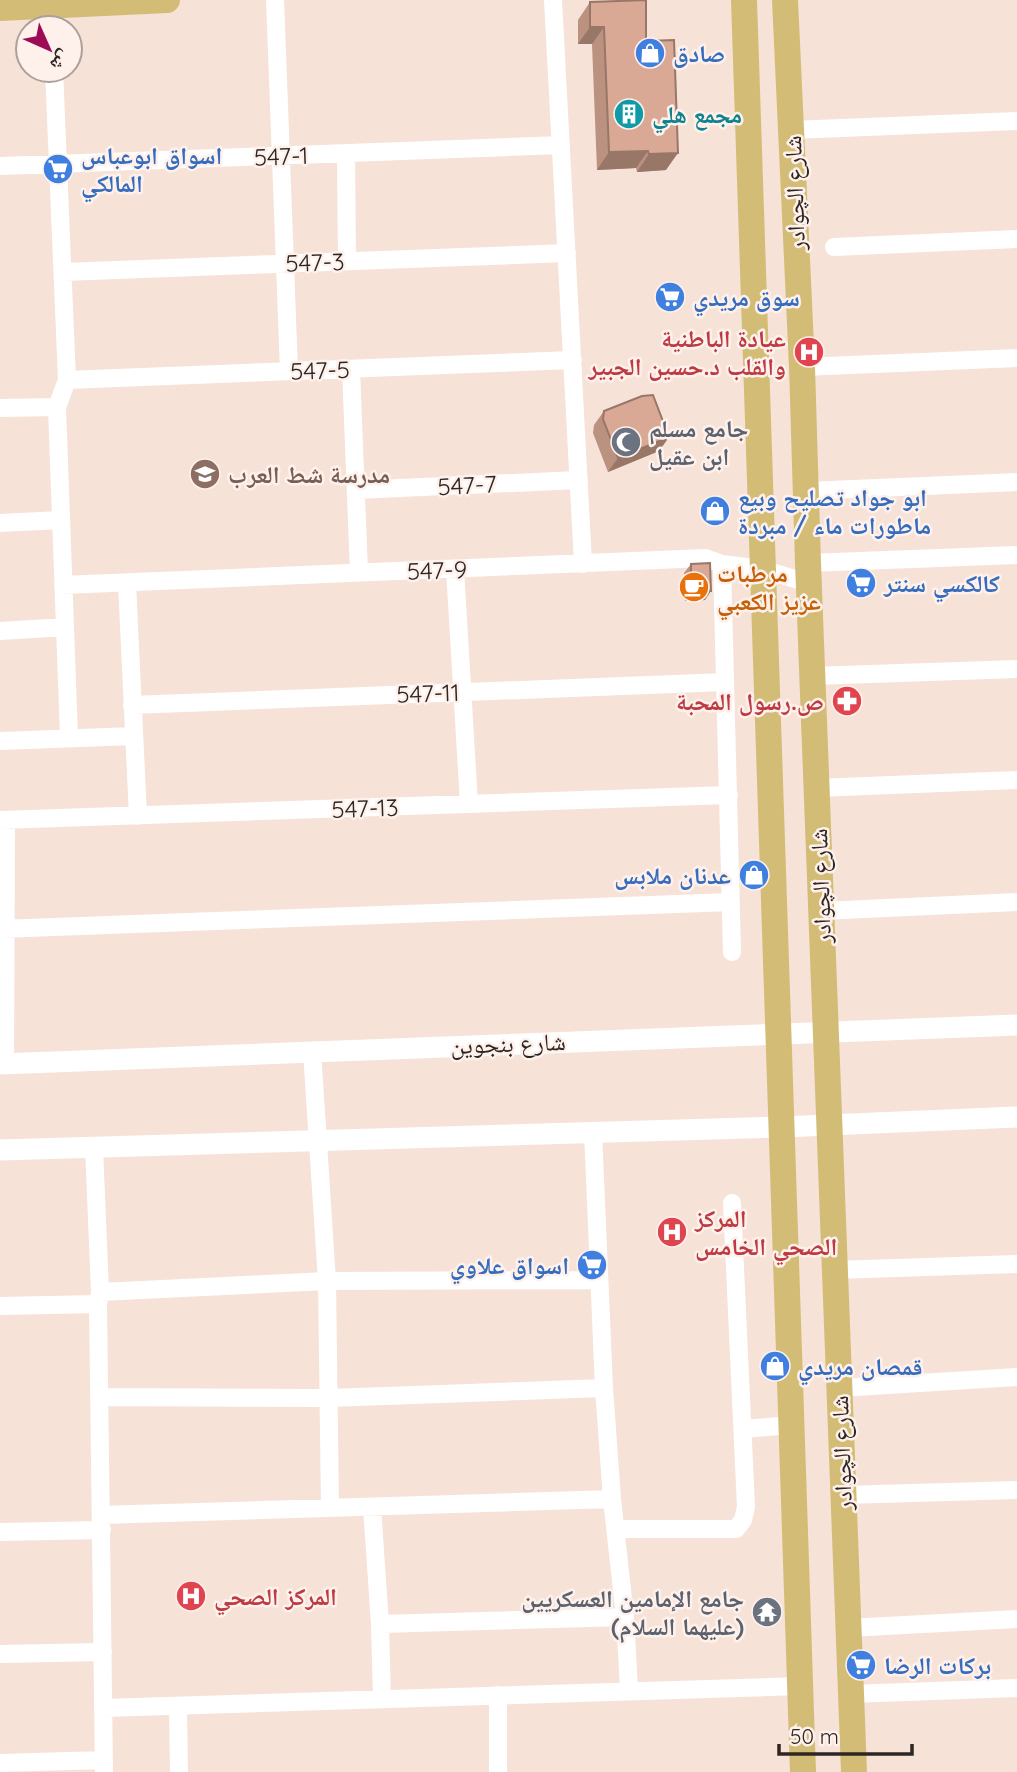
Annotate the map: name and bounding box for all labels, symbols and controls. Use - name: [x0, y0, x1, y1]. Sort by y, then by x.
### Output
- north arrow: [14, 14, 84, 84]
- shop icon: صادق: [633, 36, 667, 70]
- place label: صادق: [673, 38, 725, 68]
- text: ش: [45, 45, 77, 77]
- building icon: مجمع هلي: [612, 97, 646, 131]
- place label: مجمع هلي: [652, 99, 742, 134]
- street label: شارع الچوادر: [777, 135, 812, 252]
- place label: اسواق ابوعباس المالكي: [81, 140, 222, 203]
- street label: 547-1: [253, 140, 309, 172]
- supermarket icon: اسواق ابوعباس المالكي: [41, 152, 75, 186]
- street label: 547-3: [285, 246, 345, 278]
- supermarket icon: سوق مريدي: [653, 280, 687, 314]
- place label: سوق مريدي: [693, 282, 800, 317]
- place label: عيادة الباطنية والقلب د.حسين الجبير: [588, 323, 786, 381]
- hospital icon: عيادة الباطنية والقلب د.حسين الجبير: [792, 335, 826, 369]
- street label: 547-5: [290, 354, 350, 386]
- place label: جامع مسلم ابن عقيل: [649, 413, 748, 471]
- mosque icon: جامع مسلم ابن عقيل: [609, 425, 643, 459]
- school or university icon: مدرسة شط العرب: [188, 457, 222, 491]
- place label: مدرسة شط العرب: [228, 459, 390, 489]
- street label: 547-7: [437, 468, 497, 502]
- place label: ابو جواد تصليح وبيع ماطورات ماء / مبردة: [738, 482, 931, 540]
- shop icon: ابو جواد تصليح وبيع ماطورات ماء / مبردة: [698, 494, 732, 528]
- street label: 547-9: [406, 554, 468, 586]
- place label: مرطبات عزيز الكعبي: [717, 558, 821, 621]
- supermarket icon: كالكسي سنتر: [844, 566, 878, 600]
- place label: كالكسي سنتر: [883, 568, 1000, 603]
- cafe icon: مرطبات عزيز الكعبي: [677, 570, 711, 604]
- street label: 547-11: [396, 677, 460, 709]
- pharmacy icon: ص.رسول المحبة: [830, 684, 864, 718]
- place label: ص.رسول المحبة: [676, 686, 824, 716]
- street label: 547-13: [331, 792, 399, 824]
- street label: شارع الچوادر: [803, 828, 838, 945]
- shop icon: عدنان ملابس: [737, 858, 771, 892]
- place label: عدنان ملابس: [614, 860, 731, 890]
- street label: شارع بنجوين: [450, 1026, 566, 1061]
- place label: المركز الصحي الخامس: [694, 1203, 837, 1266]
- hospital icon: المركز الصحي الخامس: [655, 1215, 689, 1249]
- supermarket icon: اسواق علاوي: [575, 1248, 609, 1282]
- place label: اسواق علاوي: [450, 1250, 569, 1285]
- shop icon: قمصان مريدي: [758, 1349, 792, 1383]
- place label: قمصان مريدي: [798, 1351, 923, 1386]
- street label: شارع الچوادر: [824, 1395, 859, 1512]
- hospital icon: المركز الصحي: [174, 1579, 208, 1613]
- place label: المركز الصحي: [214, 1581, 337, 1616]
- place label: جامع الإمامين العسكريين (عليهما السلام): [521, 1583, 744, 1644]
- temple icon: جامع الإمامين العسكريين (عليهما السلام): [750, 1595, 784, 1629]
- supermarket icon: بركات الرضا: [844, 1648, 878, 1682]
- place label: بركات الرضا: [884, 1650, 991, 1680]
- scale bar: [779, 1712, 912, 1756]
- text: 50 m: [790, 1723, 839, 1749]

